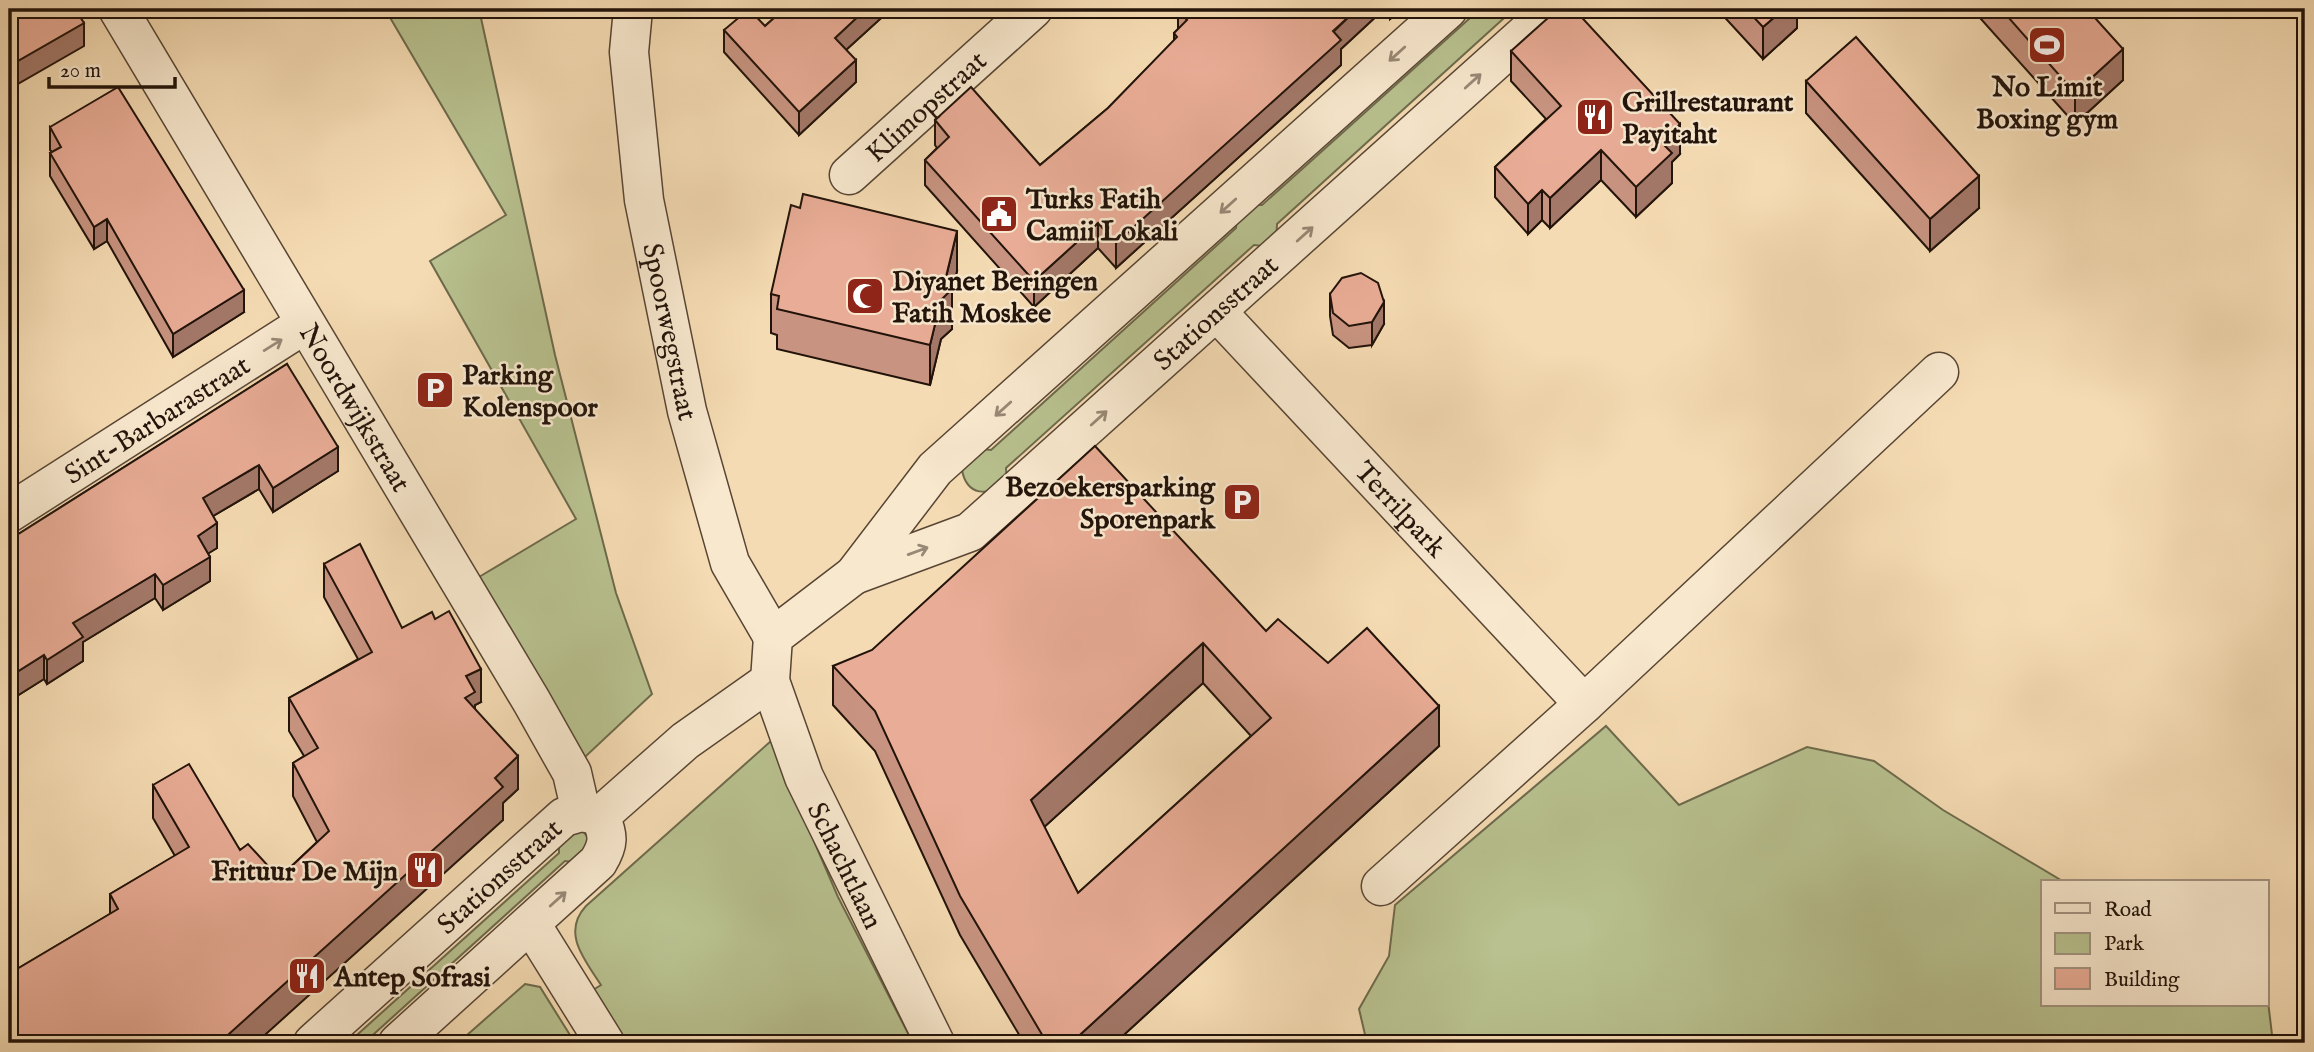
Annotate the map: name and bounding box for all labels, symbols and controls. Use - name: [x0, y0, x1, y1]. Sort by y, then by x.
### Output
- sports icon: No Limit Boxing gym: [2026, 24, 2068, 66]
- street label: Klimopstraat: [859, 44, 995, 171]
- scale bar: [49, 46, 175, 90]
- one-way arrow: [1389, 46, 1406, 63]
- text: 20 m: [60, 58, 101, 85]
- place label: No Limit Boxing gym: [1976, 71, 2118, 138]
- one-way arrow: [1464, 73, 1482, 89]
- place label: Grillrestaurant Payitaht: [1622, 86, 1794, 153]
- restaurant icon: Grillrestaurant Payitaht: [1574, 96, 1616, 138]
- place label: Turks Fatih Camii Lokali: [1025, 183, 1179, 250]
- public building icon: Turks Fatih Camii Lokali: [978, 193, 1020, 235]
- one-way arrow: [1220, 198, 1237, 215]
- one-way arrow: [1296, 226, 1314, 242]
- street label: Spoorwegstraat: [633, 240, 704, 425]
- street label: Stationsstraat: [1147, 248, 1287, 379]
- place label: Diyanet Beringen Fatih Moskee: [892, 265, 1098, 332]
- mosque icon: Diyanet Beringen Fatih Moskee: [844, 275, 886, 317]
- street label: Noordwijkstraat: [290, 318, 418, 499]
- one-way arrow: [263, 338, 282, 352]
- street label: Sint-Barbarastraat: [59, 349, 257, 493]
- place label: Parking Kolenspoor: [462, 359, 599, 426]
- parking icon: Parking Kolenspoor: [414, 369, 456, 411]
- one-way arrow: [995, 400, 1012, 417]
- one-way arrow: [1089, 410, 1107, 426]
- street label: Terrilpark: [1346, 455, 1453, 567]
- place label: Bezoekersparking Sporenpark: [1005, 471, 1216, 538]
- parking icon: Bezoekersparking Sporenpark: [1221, 481, 1263, 523]
- one-way arrow: [906, 544, 928, 556]
- street label: Schachtlaan: [798, 797, 889, 935]
- street label: Stationsstraat: [431, 812, 571, 943]
- restaurant icon: Frituur De Mijn: [404, 849, 446, 891]
- place label: Frituur De Mijn: [211, 855, 398, 890]
- legend: [2041, 880, 2268, 1006]
- one-way arrow: [549, 891, 567, 907]
- text: Road: [2104, 897, 2152, 924]
- text: Park: [2104, 931, 2145, 958]
- restaurant icon: Antep Sofrasi: [286, 955, 328, 997]
- place label: Antep Sofrasi: [333, 961, 491, 996]
- text: Building: [2104, 967, 2180, 994]

